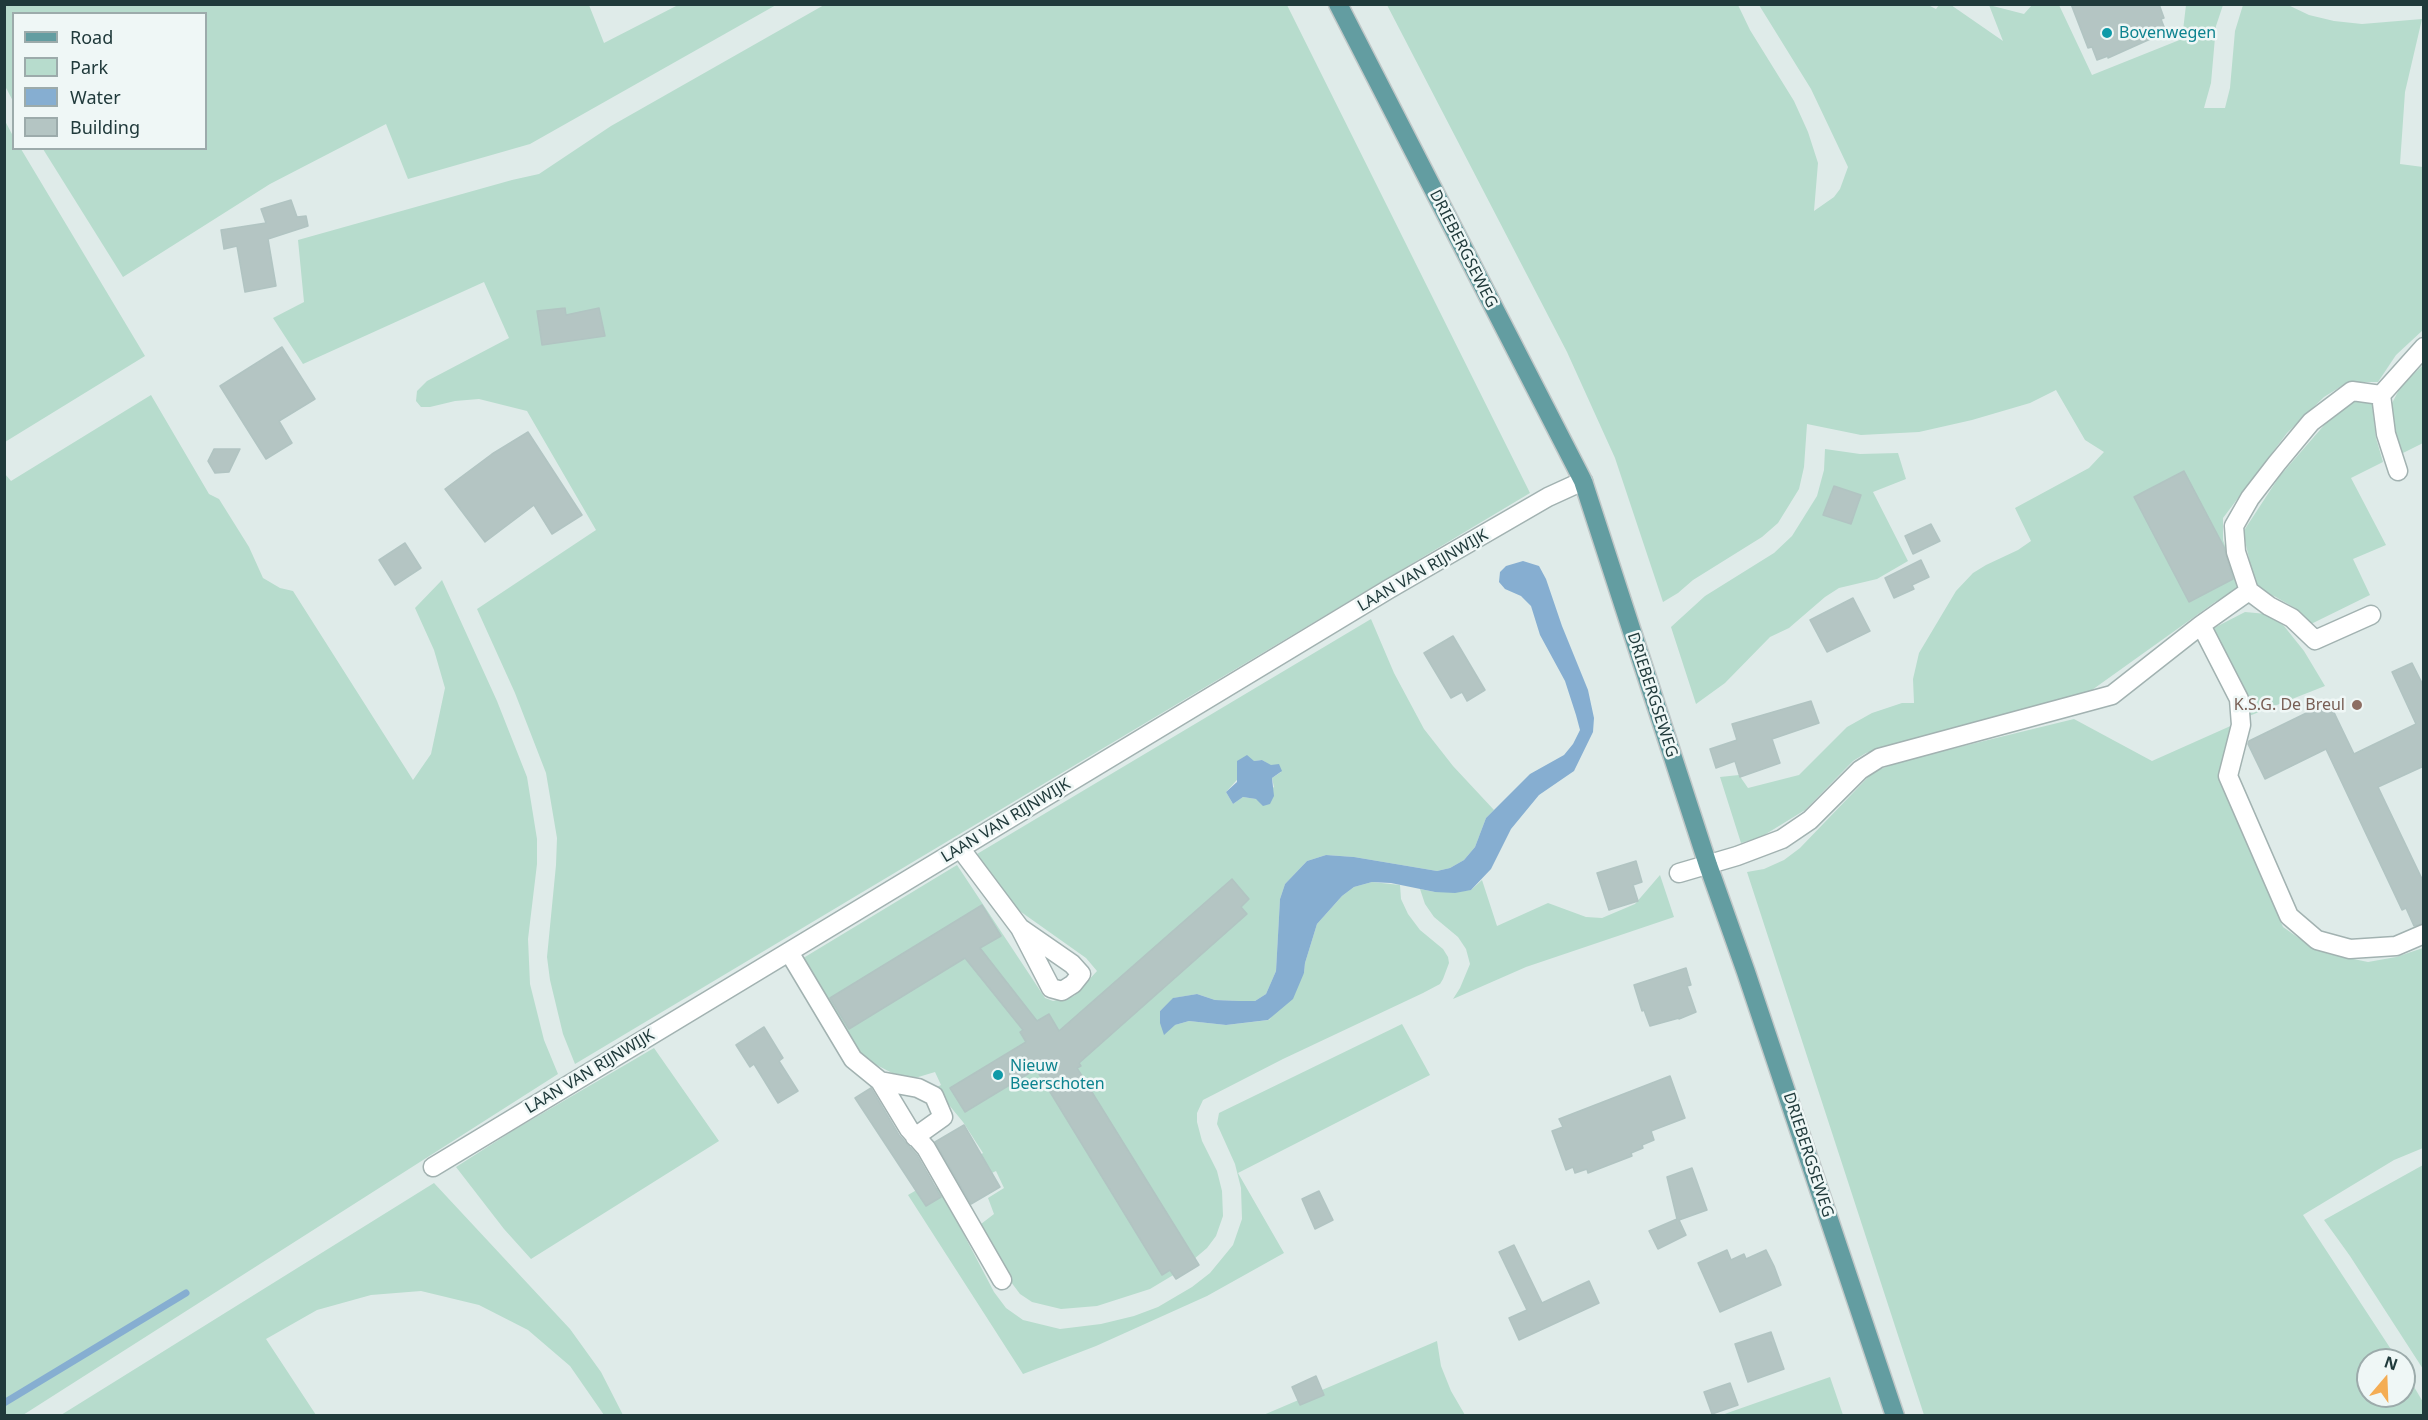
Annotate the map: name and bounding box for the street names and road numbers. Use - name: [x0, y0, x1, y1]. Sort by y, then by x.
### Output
- street label: DRIEBERGSEWEG: [1425, 187, 1501, 311]
- street label: LAAN VAN RIJNWIJK: [1354, 526, 1492, 616]
- street label: DRIEBERGSEWEG: [1623, 630, 1681, 760]
- street label: LAAN VAN RIJNWIJK: [938, 775, 1074, 867]
- street label: LAAN VAN RIJNWIJK: [522, 1026, 658, 1118]
- street label: DRIEBERGSEWEG: [1779, 1090, 1837, 1220]

